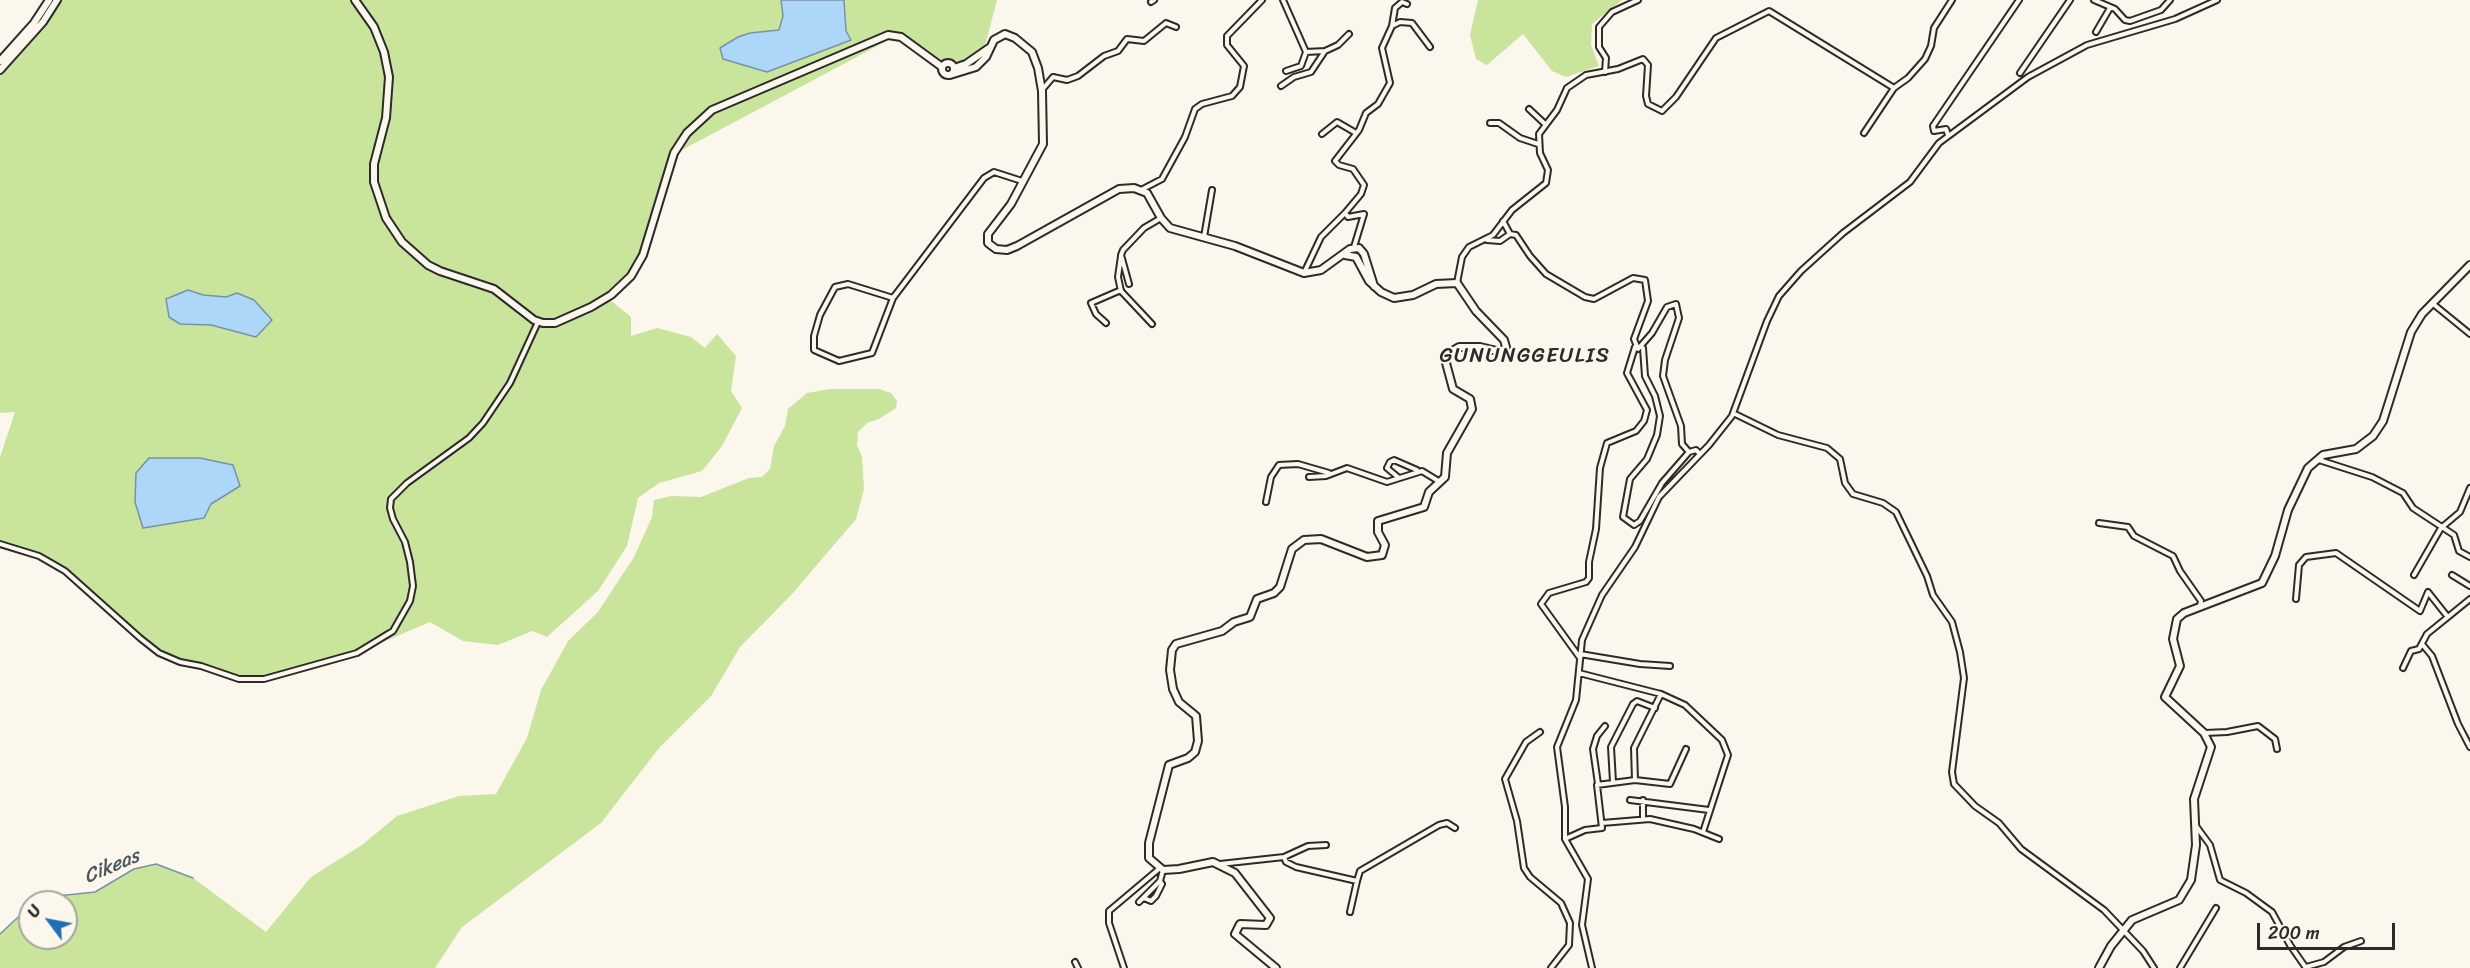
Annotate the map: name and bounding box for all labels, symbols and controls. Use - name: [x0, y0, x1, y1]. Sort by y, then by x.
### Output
- district label: GUNUNGGEULIS: [1440, 344, 1610, 370]
- water label: Cikeas: [81, 845, 143, 889]
- north arrow: [18, 890, 78, 950]
- text: U: [19, 899, 49, 923]
- scale bar: [2260, 911, 2398, 949]
- text: 200 m: [2268, 917, 2320, 949]

